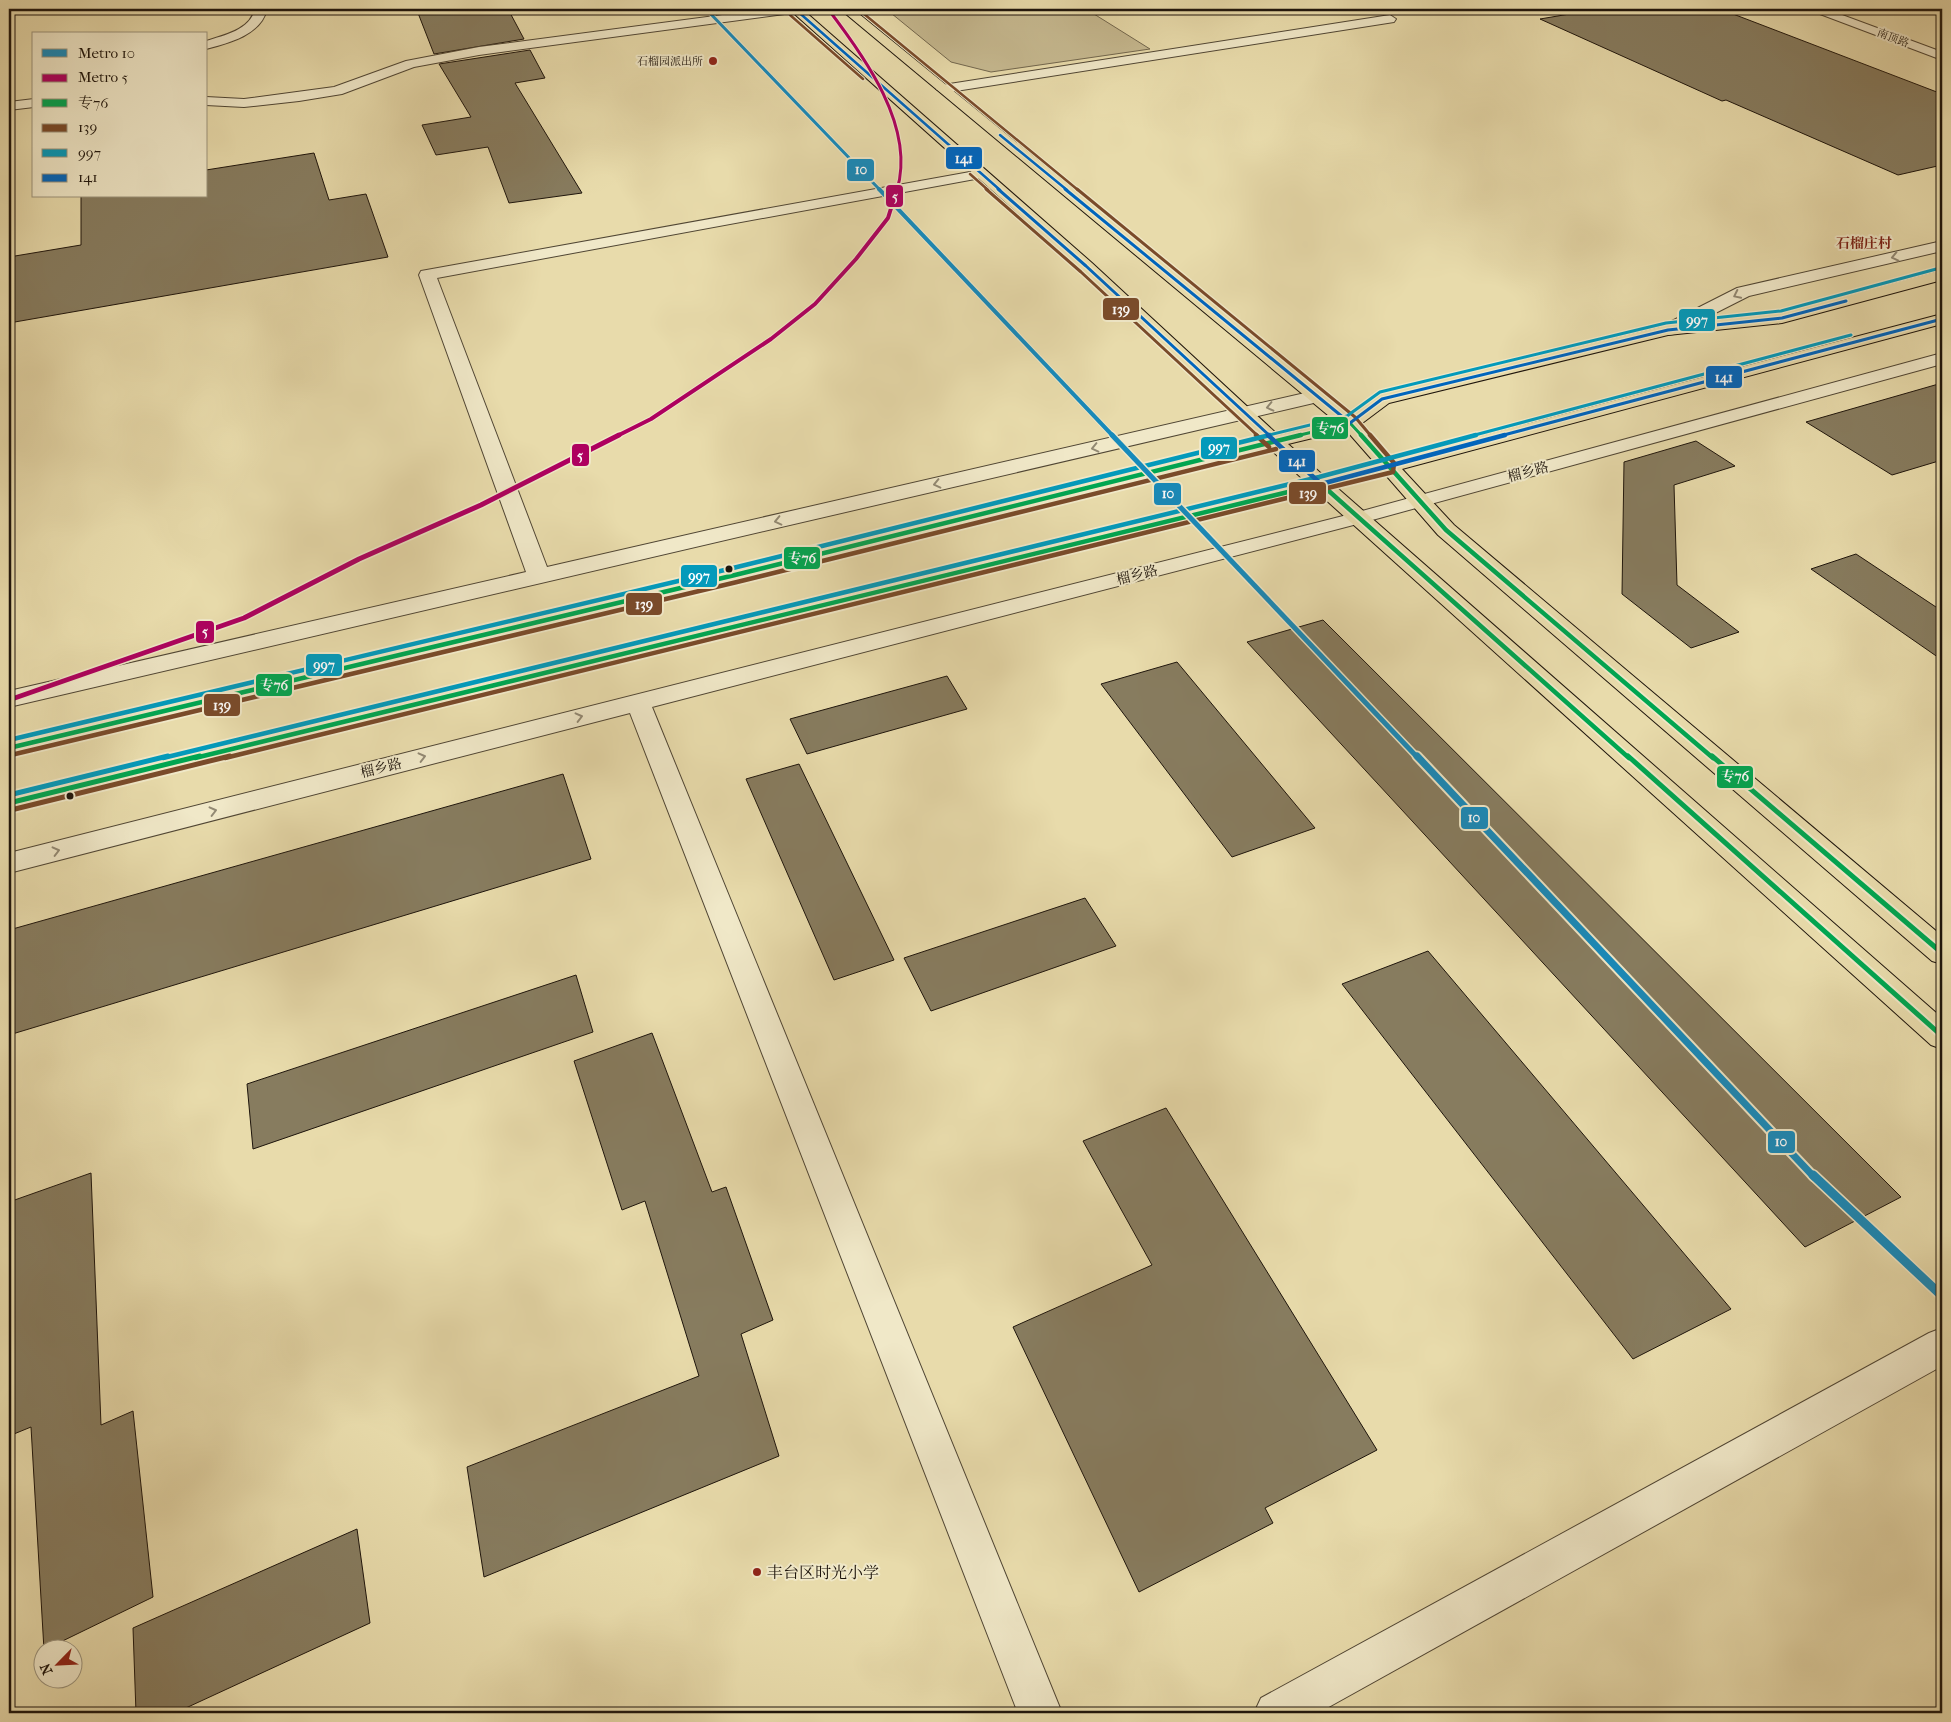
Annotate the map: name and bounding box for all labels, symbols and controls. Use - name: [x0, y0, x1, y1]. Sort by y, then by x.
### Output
- street label: 南顶路: [1875, 26, 1911, 50]
- legend: [32, 32, 208, 198]
- text: Metro 10: [78, 44, 135, 62]
- place label: 石榴园派出所: [637, 55, 703, 68]
- marker: 石榴园派出所: [707, 55, 719, 67]
- text: Metro 5: [78, 68, 128, 86]
- text: 专76: [78, 94, 109, 112]
- text: 139: [78, 118, 98, 136]
- text: 997: [78, 144, 101, 162]
- line badge: 141: [945, 146, 983, 170]
- text: 141: [955, 150, 973, 167]
- line badge: 10: [846, 158, 875, 182]
- text: 10: [855, 161, 868, 178]
- text: 141: [78, 168, 98, 186]
- line badge: 5: [885, 184, 904, 208]
- text: 5: [892, 188, 898, 205]
- district label: 石榴庄村: [1836, 235, 1892, 252]
- one-way arrow: [1890, 251, 1899, 262]
- one-way arrow: [1733, 289, 1742, 299]
- line badge: 139: [1102, 297, 1140, 321]
- text: 139: [1112, 301, 1130, 318]
- line badge: 997: [1678, 308, 1716, 332]
- text: 997: [1685, 312, 1708, 329]
- line badge: 141: [1705, 365, 1743, 389]
- text: 141: [1715, 369, 1733, 386]
- one-way arrow: [1266, 401, 1275, 412]
- line badge: 专76: [1311, 416, 1349, 440]
- text: 专76: [1316, 420, 1345, 437]
- line badge: 997: [1200, 436, 1238, 460]
- text: 997: [1207, 439, 1230, 456]
- one-way arrow: [1090, 442, 1099, 453]
- line badge: 5: [571, 443, 590, 467]
- text: 5: [577, 447, 583, 464]
- line badge: 141: [1278, 449, 1316, 473]
- text: 141: [1288, 453, 1306, 470]
- street label: 榴乡路: [1506, 458, 1550, 486]
- one-way arrow: [932, 478, 941, 489]
- line badge: 139: [1288, 481, 1327, 505]
- line badge: 10: [1153, 482, 1182, 506]
- text: 10: [1162, 485, 1175, 502]
- text: 139: [1299, 485, 1317, 502]
- one-way arrow: [774, 515, 783, 526]
- line badge: 专76: [783, 546, 821, 570]
- text: 专76: [788, 550, 817, 567]
- street label: 榴乡路: [1115, 562, 1159, 588]
- line badge: 997: [680, 564, 718, 588]
- unlabelled marker: [724, 564, 734, 574]
- text: 997: [687, 568, 710, 585]
- line badge: 139: [625, 592, 663, 616]
- text: 139: [635, 596, 653, 613]
- line badge: 5: [195, 620, 215, 644]
- text: 5: [202, 623, 208, 640]
- line badge: 997: [305, 653, 343, 677]
- text: 997: [312, 657, 335, 674]
- line badge: 专76: [255, 673, 293, 697]
- text: 专76: [260, 677, 289, 694]
- line badge: 139: [203, 693, 241, 717]
- text: 139: [213, 697, 231, 714]
- one-way arrow: [575, 712, 584, 723]
- one-way arrow: [417, 753, 425, 763]
- street label: 榴乡路: [359, 755, 403, 781]
- line badge: 专76: [1716, 765, 1754, 789]
- text: 专76: [1721, 768, 1750, 785]
- unlabelled marker: [65, 791, 75, 801]
- one-way arrow: [209, 806, 217, 816]
- line badge: 10: [1460, 806, 1489, 830]
- text: 10: [1468, 809, 1481, 826]
- one-way arrow: [52, 846, 60, 857]
- line badge: 10: [1767, 1130, 1796, 1154]
- text: 10: [1775, 1133, 1788, 1150]
- place label: 丰台区时光小学: [767, 1563, 879, 1582]
- marker: 丰台区时光小学: [751, 1566, 763, 1578]
- north arrow: [32, 1640, 82, 1690]
- text: N: [37, 1660, 57, 1677]

